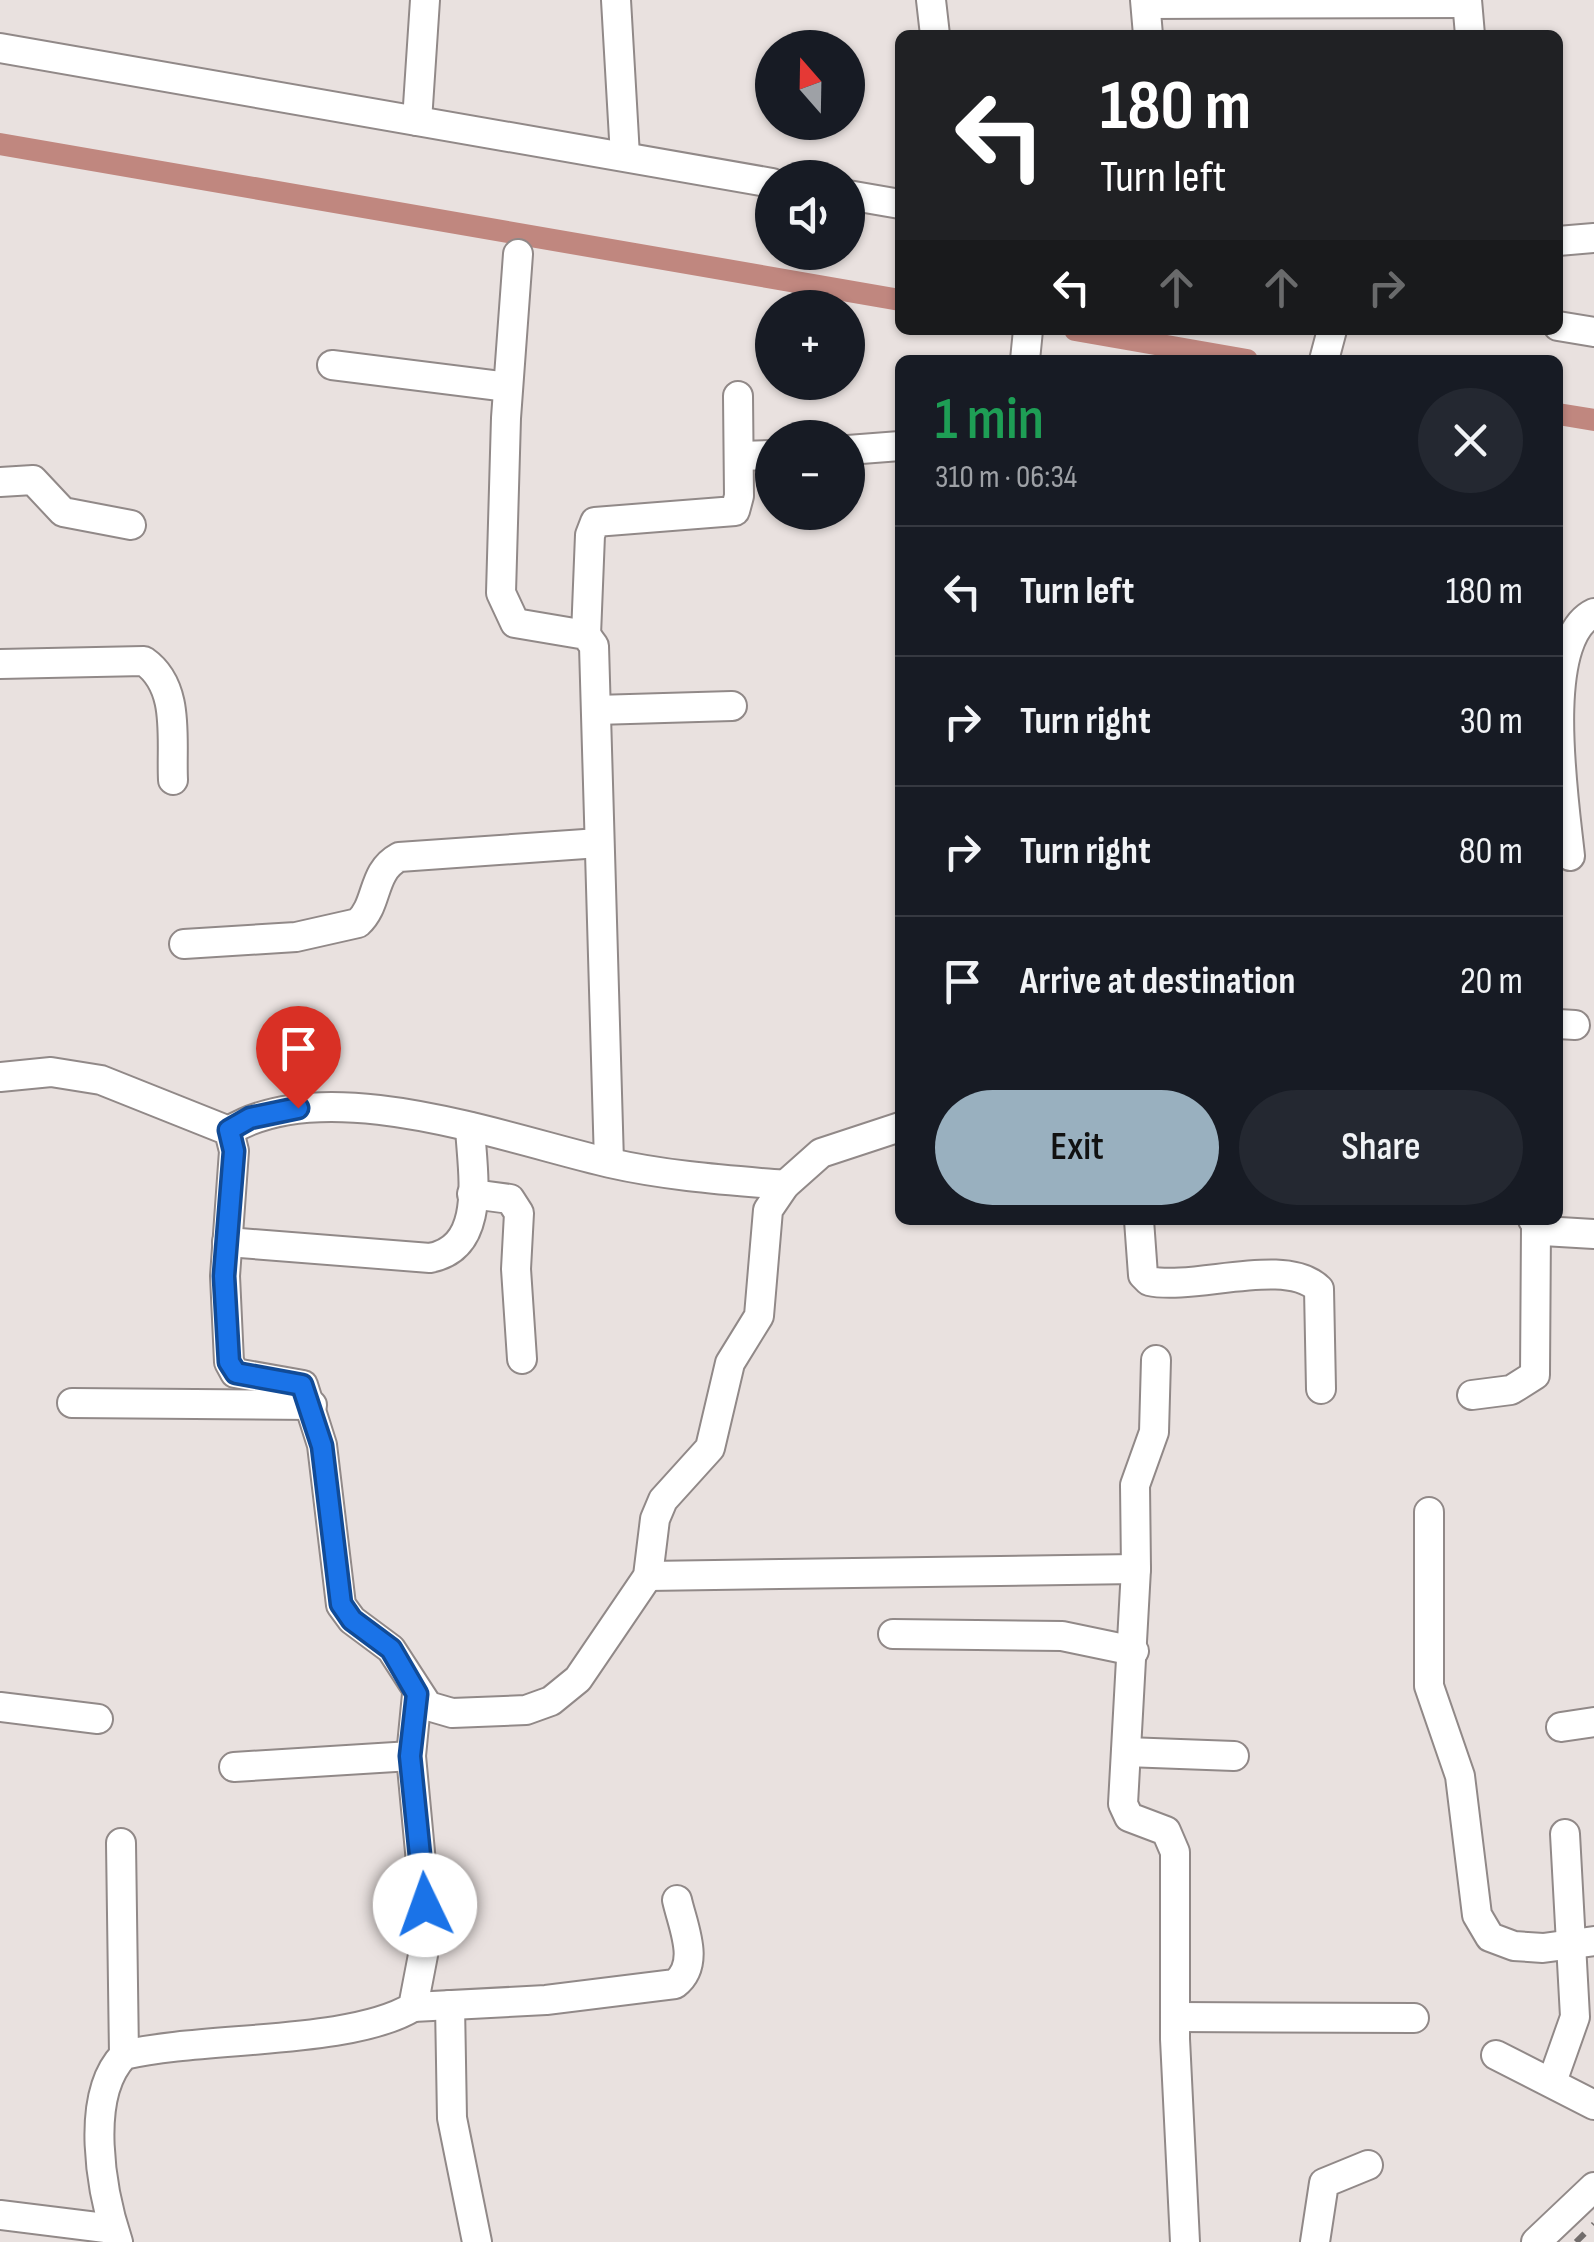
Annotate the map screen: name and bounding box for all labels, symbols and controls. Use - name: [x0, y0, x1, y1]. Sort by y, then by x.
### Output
- north arrow: [755, 30, 865, 140]
- map controls: [755, 30, 865, 530]
- text: 180 m: [1100, 65, 1251, 149]
- icon: left: [935, 70, 1065, 200]
- text: Turn left: [1100, 150, 1226, 205]
- button: sound: [755, 160, 865, 270]
- icon: left: [1044, 260, 1099, 315]
- icon: ahead: [1149, 260, 1204, 315]
- icon: ahead: [1254, 260, 1309, 315]
- icon: right: [1359, 260, 1414, 315]
- button: +: [755, 290, 865, 400]
- text: 1 min: [935, 384, 1044, 456]
- button: close: [1418, 388, 1523, 493]
- button: −: [755, 420, 865, 530]
- text: 310 m · 06:34: [935, 458, 1077, 497]
- icon: left: [935, 564, 990, 619]
- text: Turn left: [1020, 569, 1134, 614]
- text: 180 m: [1446, 569, 1523, 614]
- icon: right: [935, 694, 990, 749]
- text: Turn right: [1020, 699, 1151, 744]
- text: 30 m: [1460, 699, 1523, 744]
- icon: right: [935, 824, 990, 879]
- text: Turn right: [1020, 829, 1151, 874]
- text: 80 m: [1459, 829, 1523, 874]
- icon: arrive: [935, 954, 990, 1009]
- text: Arrive at destination: [1020, 959, 1295, 1004]
- text: 20 m: [1460, 959, 1523, 1004]
- pin: [256, 1006, 341, 1109]
- icon: arrive: [271, 1021, 326, 1076]
- button: Exit: [935, 1090, 1219, 1205]
- button: Share: [1239, 1090, 1523, 1205]
- position arrow: [373, 1853, 477, 1957]

